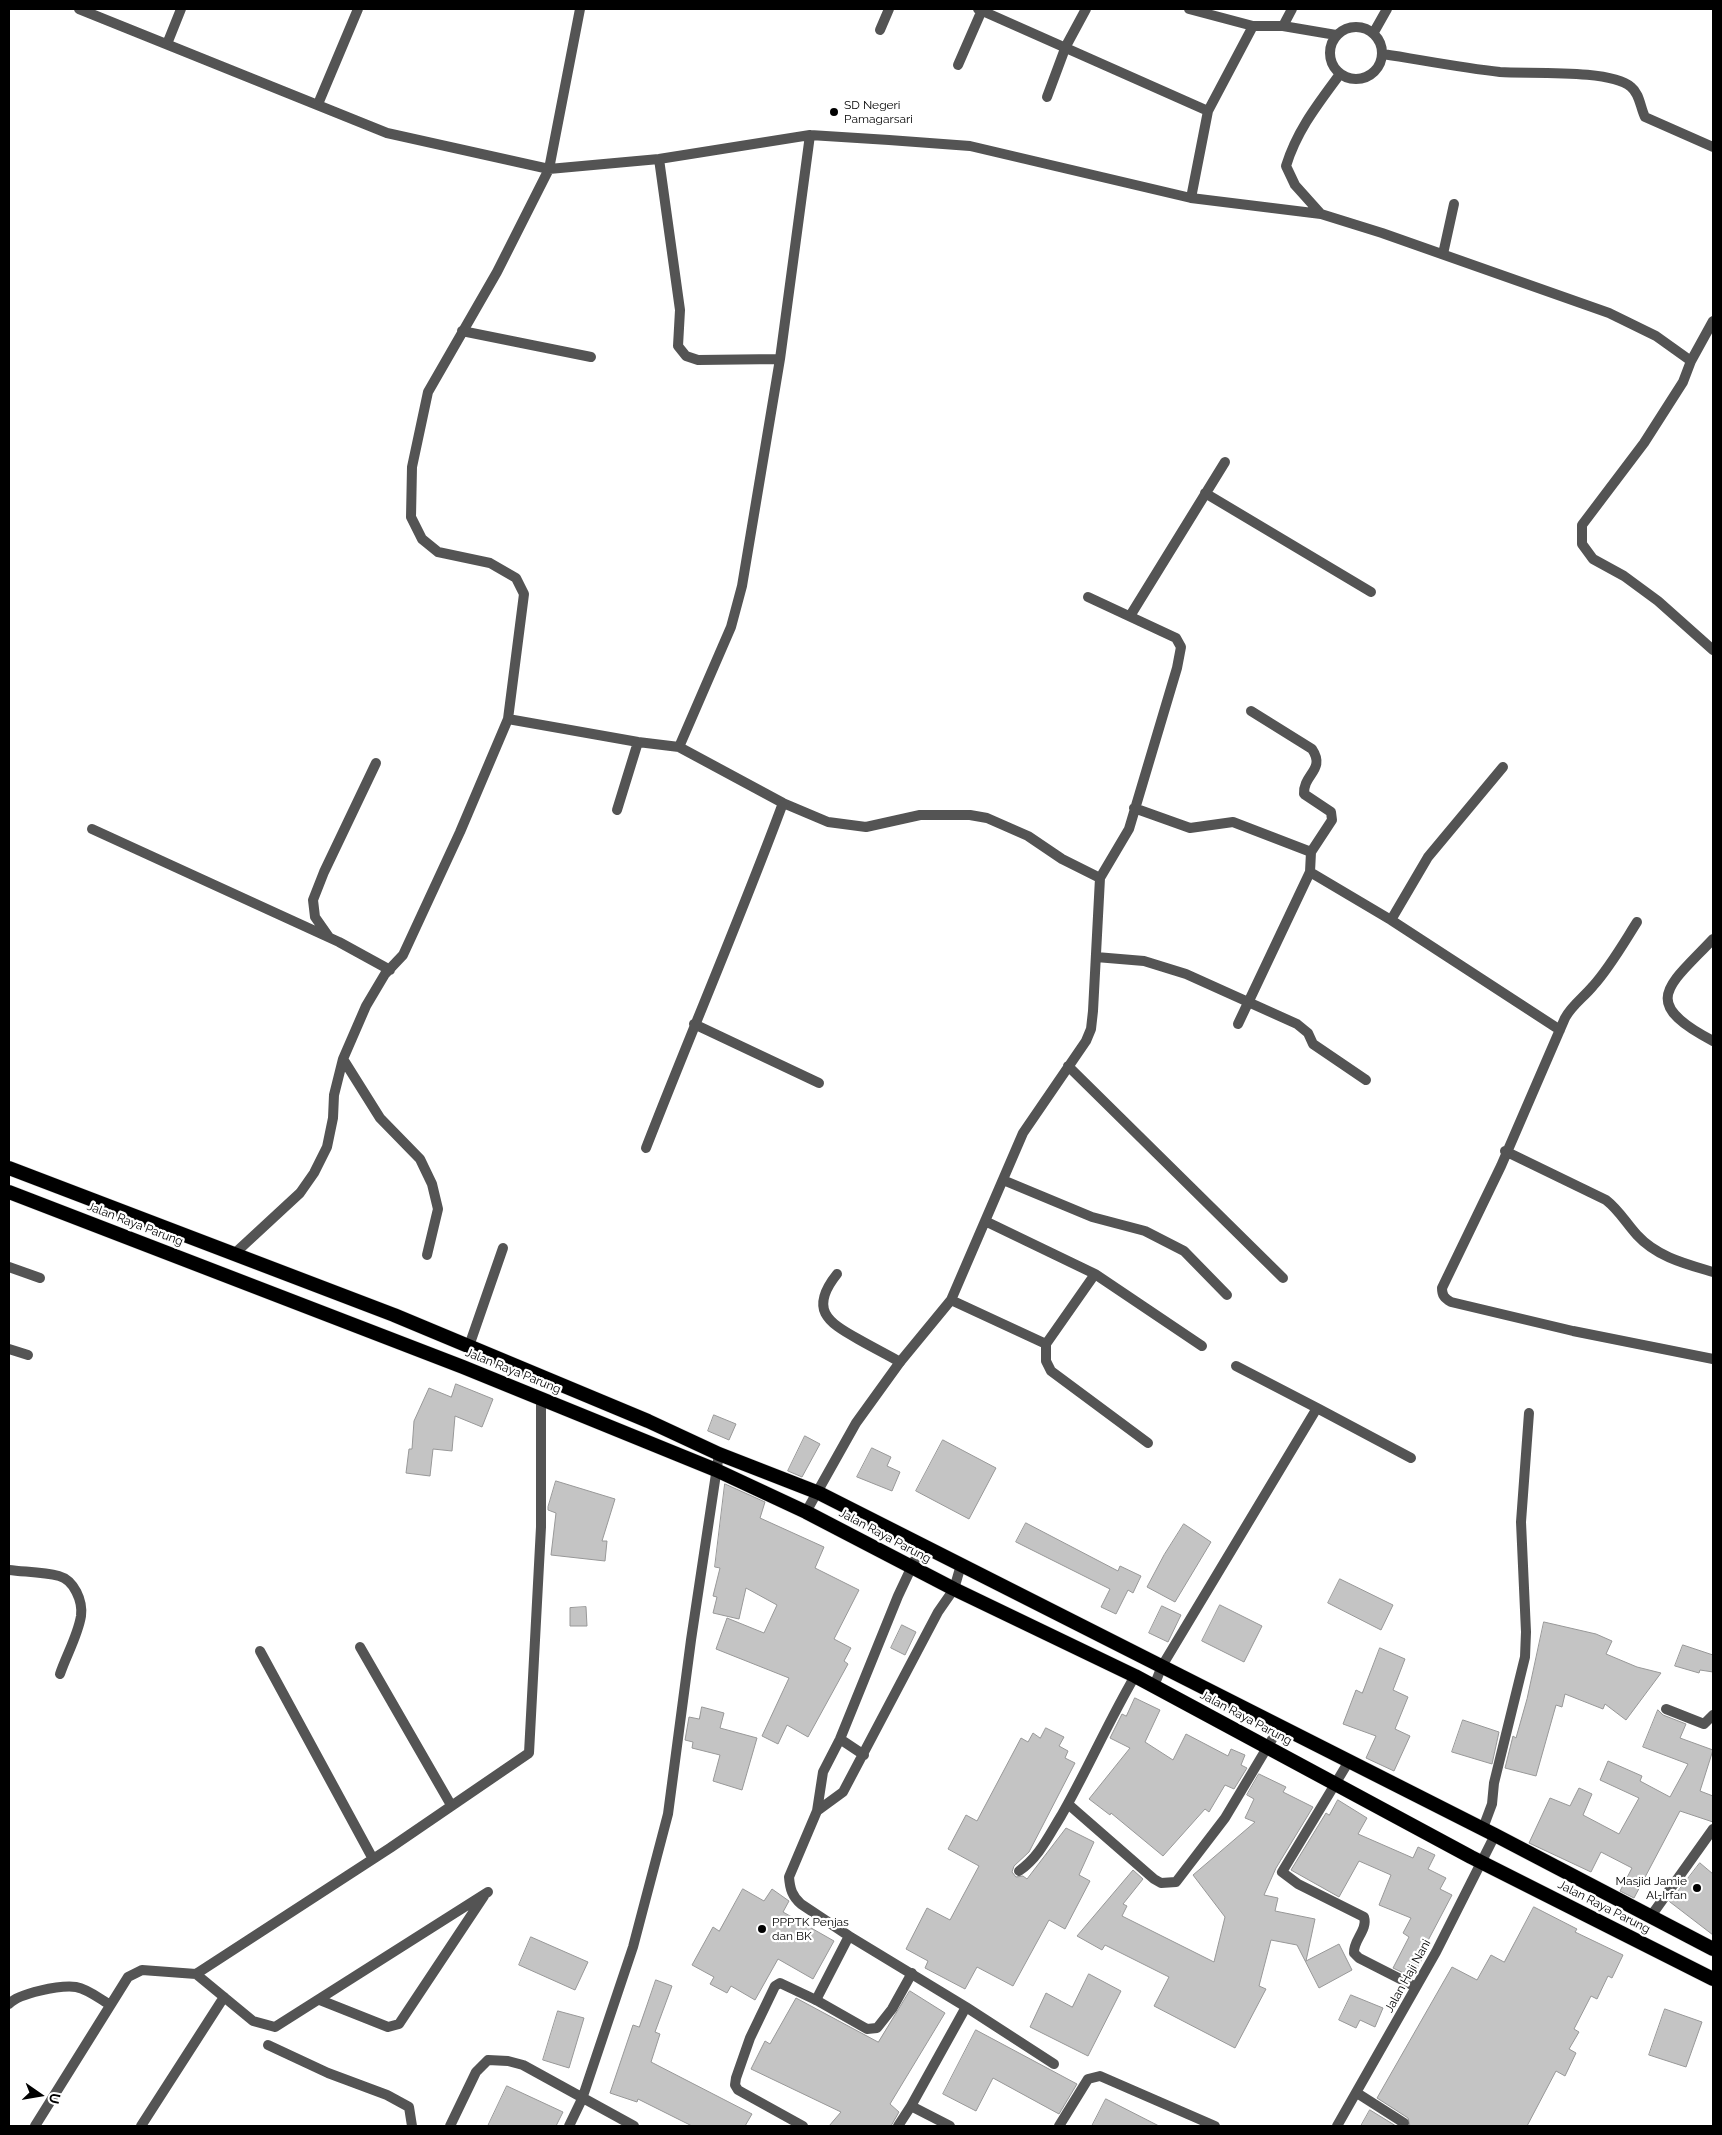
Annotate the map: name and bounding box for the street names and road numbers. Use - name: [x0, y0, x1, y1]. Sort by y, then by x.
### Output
- street label: Jalan Raya Parung: [85, 1199, 185, 1249]
- street label: Jalan Raya Parung: [463, 1345, 563, 1397]
- street label: Jalan Raya Parung: [837, 1506, 933, 1566]
- street label: Jalan Raya Parung: [1198, 1688, 1294, 1748]
- street label: Jalan Raya Parung: [1555, 1877, 1653, 1937]
- street label: Jalan Haji Nani: [1382, 1937, 1434, 2015]

